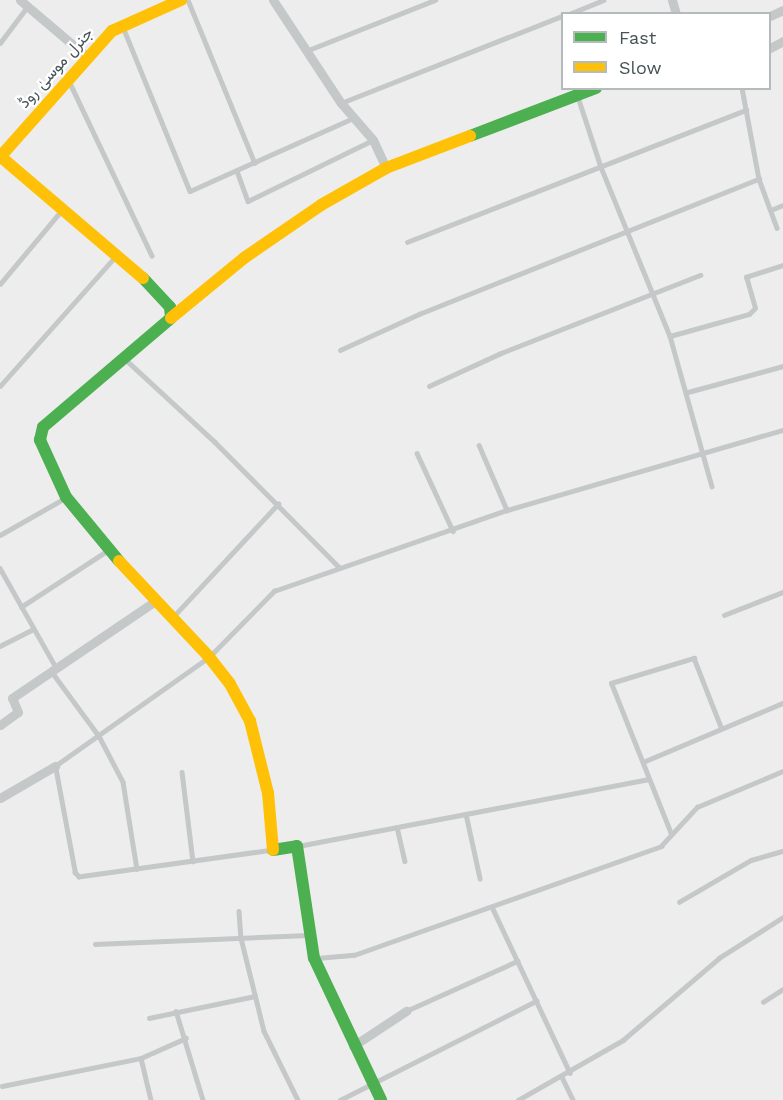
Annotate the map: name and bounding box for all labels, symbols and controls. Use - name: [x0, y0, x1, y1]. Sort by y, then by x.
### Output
- legend: [561, 12, 771, 90]
- street label: جنرل موسیٰ روڈ: [15, 24, 97, 112]
- text: Fast: [619, 27, 656, 48]
- text: Slow: [619, 57, 662, 78]

